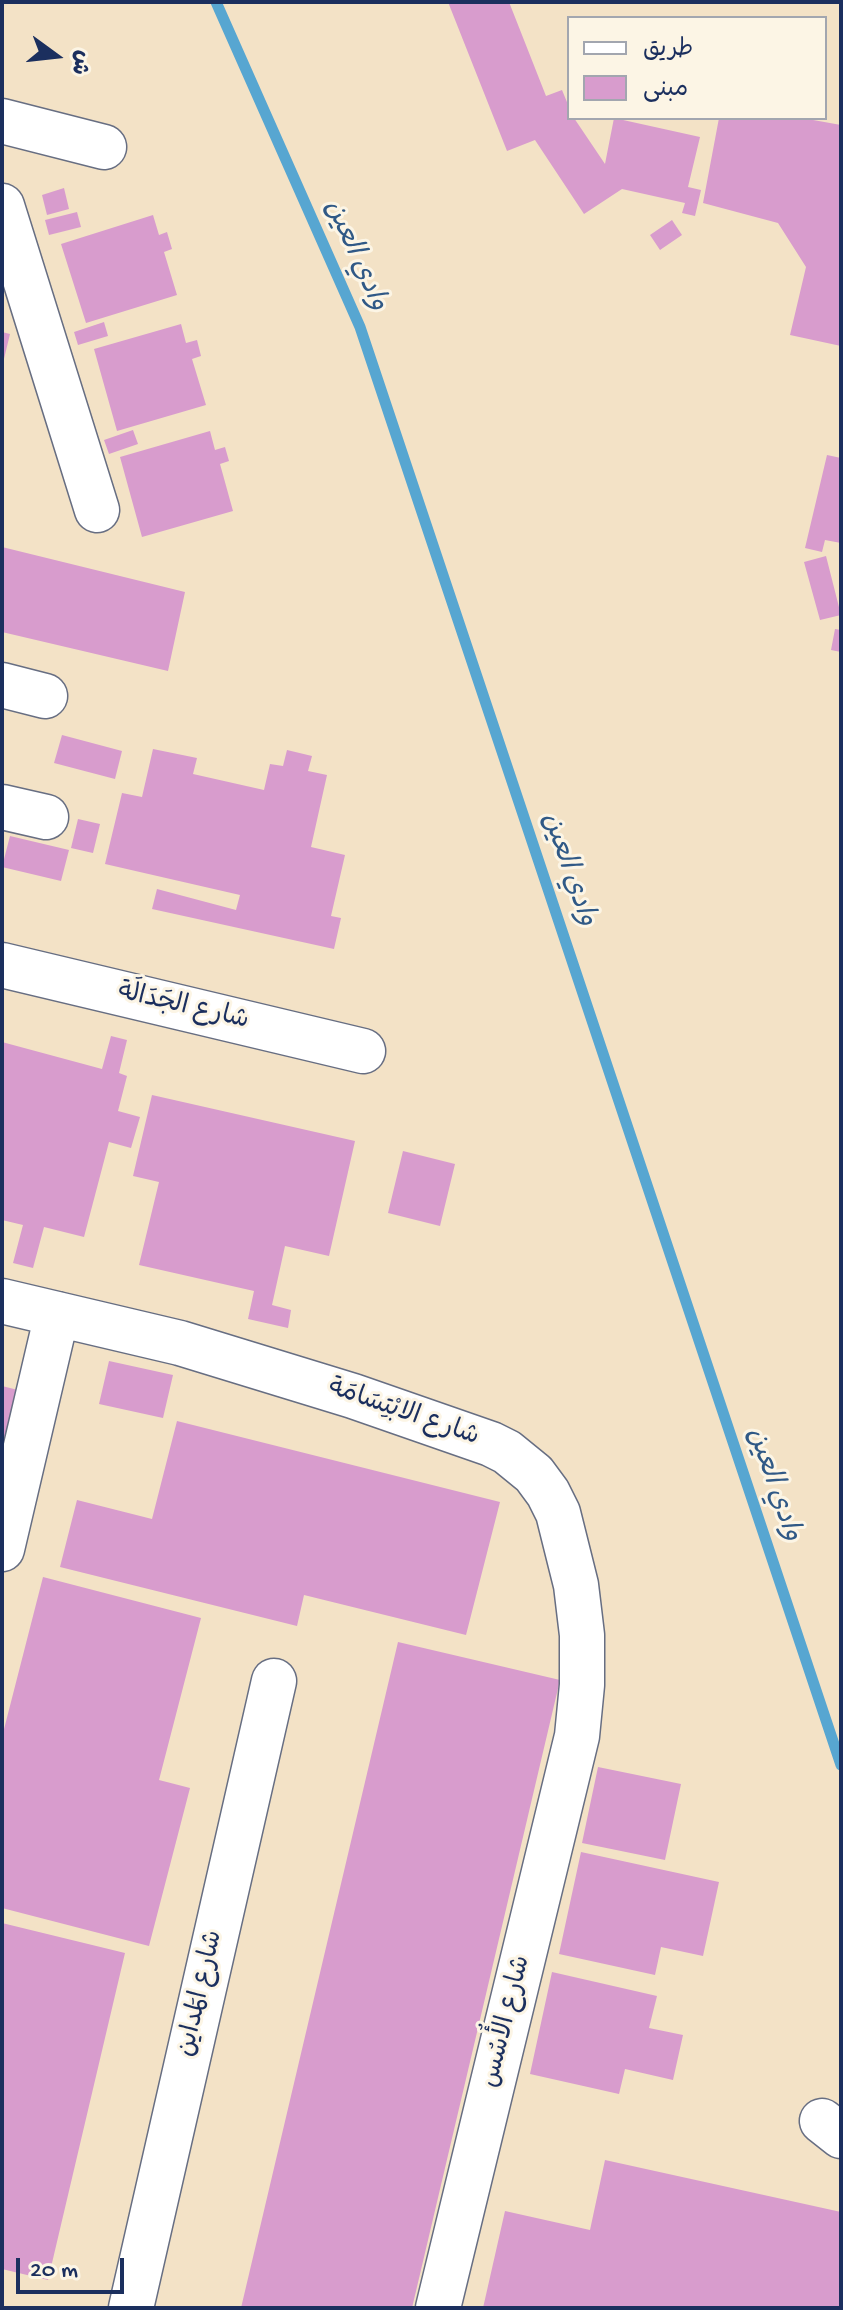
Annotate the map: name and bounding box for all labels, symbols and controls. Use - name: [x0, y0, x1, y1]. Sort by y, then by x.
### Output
- north arrow: [16, 16, 96, 96]
- legend: [567, 16, 827, 120]
- text: طريق: [643, 36, 693, 65]
- text: ش: [63, 47, 95, 77]
- text: مبنى: [643, 76, 688, 105]
- water label: وادي العين: [315, 195, 393, 317]
- water label: وادي العين: [532, 809, 602, 931]
- street label: شارع الجَدَالَة: [114, 978, 252, 1038]
- street label: شارع الابْتِسَامَة: [323, 1374, 483, 1454]
- water label: وادي العين: [737, 1424, 807, 1546]
- street label: شارع المَداين: [172, 1928, 232, 2060]
- street label: شارع الأُسُس: [477, 1953, 539, 2091]
- scale bar: [20, 2242, 128, 2292]
- text: 20 m: [30, 2257, 78, 2286]

